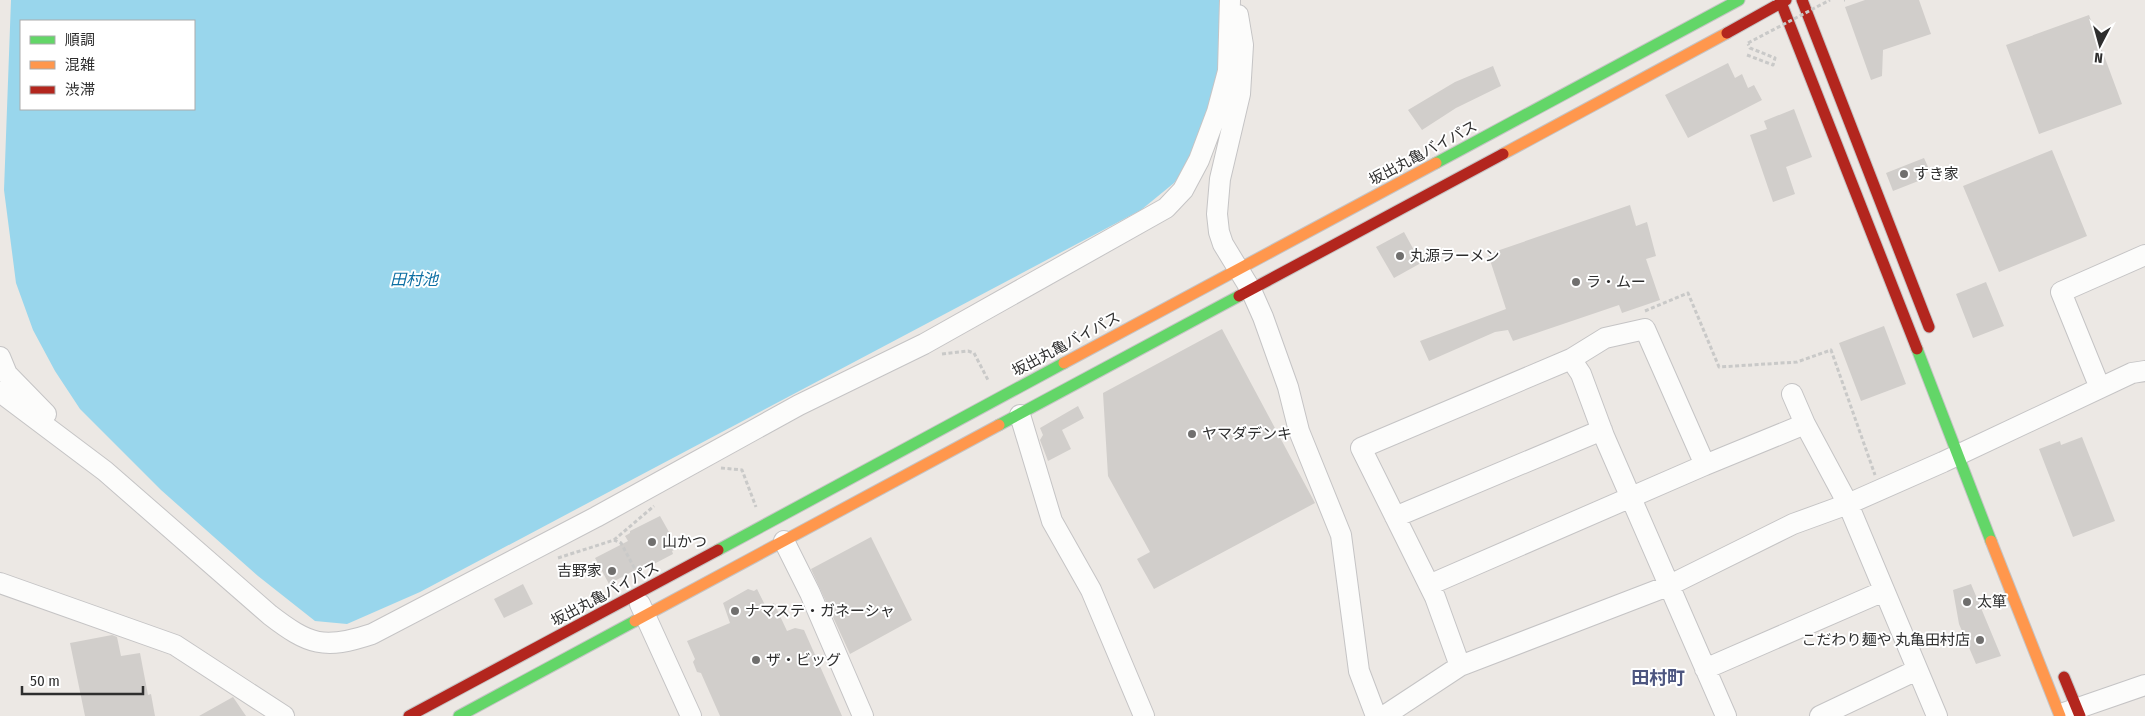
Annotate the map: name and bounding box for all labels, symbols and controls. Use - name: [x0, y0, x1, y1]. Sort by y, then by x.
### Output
- legend: [20, 20, 195, 110]
- north arrow: [2075, 20, 2125, 70]
- text: 順調: [65, 31, 95, 49]
- text: N: [2094, 49, 2104, 66]
- text: 混雑: [65, 56, 95, 74]
- text: 渋滞: [65, 81, 95, 99]
- street label: 坂出丸亀バイパス: [1366, 117, 1480, 189]
- place label: すき家: [1914, 165, 1959, 183]
- marker: すき家: [1898, 168, 1910, 180]
- place label: 丸源ラーメン: [1410, 247, 1499, 265]
- marker: 丸源ラーメン: [1394, 250, 1406, 262]
- water label: 田村池: [390, 270, 440, 289]
- place label: ラ・ムー: [1586, 273, 1646, 291]
- marker: ラ・ムー: [1570, 276, 1582, 288]
- street label: 坂出丸亀バイパス: [1009, 308, 1123, 380]
- place label: ヤマダデンキ: [1202, 425, 1292, 443]
- marker: ヤマダデンキ: [1186, 428, 1198, 440]
- place label: 山かつ: [662, 533, 707, 551]
- marker: 山かつ: [646, 536, 658, 548]
- street label: 坂出丸亀バイパス: [548, 558, 662, 630]
- place label: 吉野家: [557, 562, 602, 580]
- marker: 吉野家: [606, 565, 618, 577]
- place label: 太箪: [1977, 593, 2007, 611]
- marker: 太箪: [1961, 596, 1973, 608]
- place label: ナマステ・ガネーシャ: [745, 602, 895, 620]
- marker: ナマステ・ガネーシャ: [729, 605, 741, 617]
- place label: こだわり麺や 丸亀田村店: [1801, 631, 1970, 649]
- marker: こだわり麺や 丸亀田村店: [1974, 634, 1986, 646]
- place label: ザ・ビッグ: [766, 651, 841, 669]
- marker: ザ・ビッグ: [750, 654, 762, 666]
- scale bar: [22, 664, 144, 696]
- district label: 田村町: [1631, 667, 1685, 689]
- text: 50 m: [30, 672, 60, 690]

